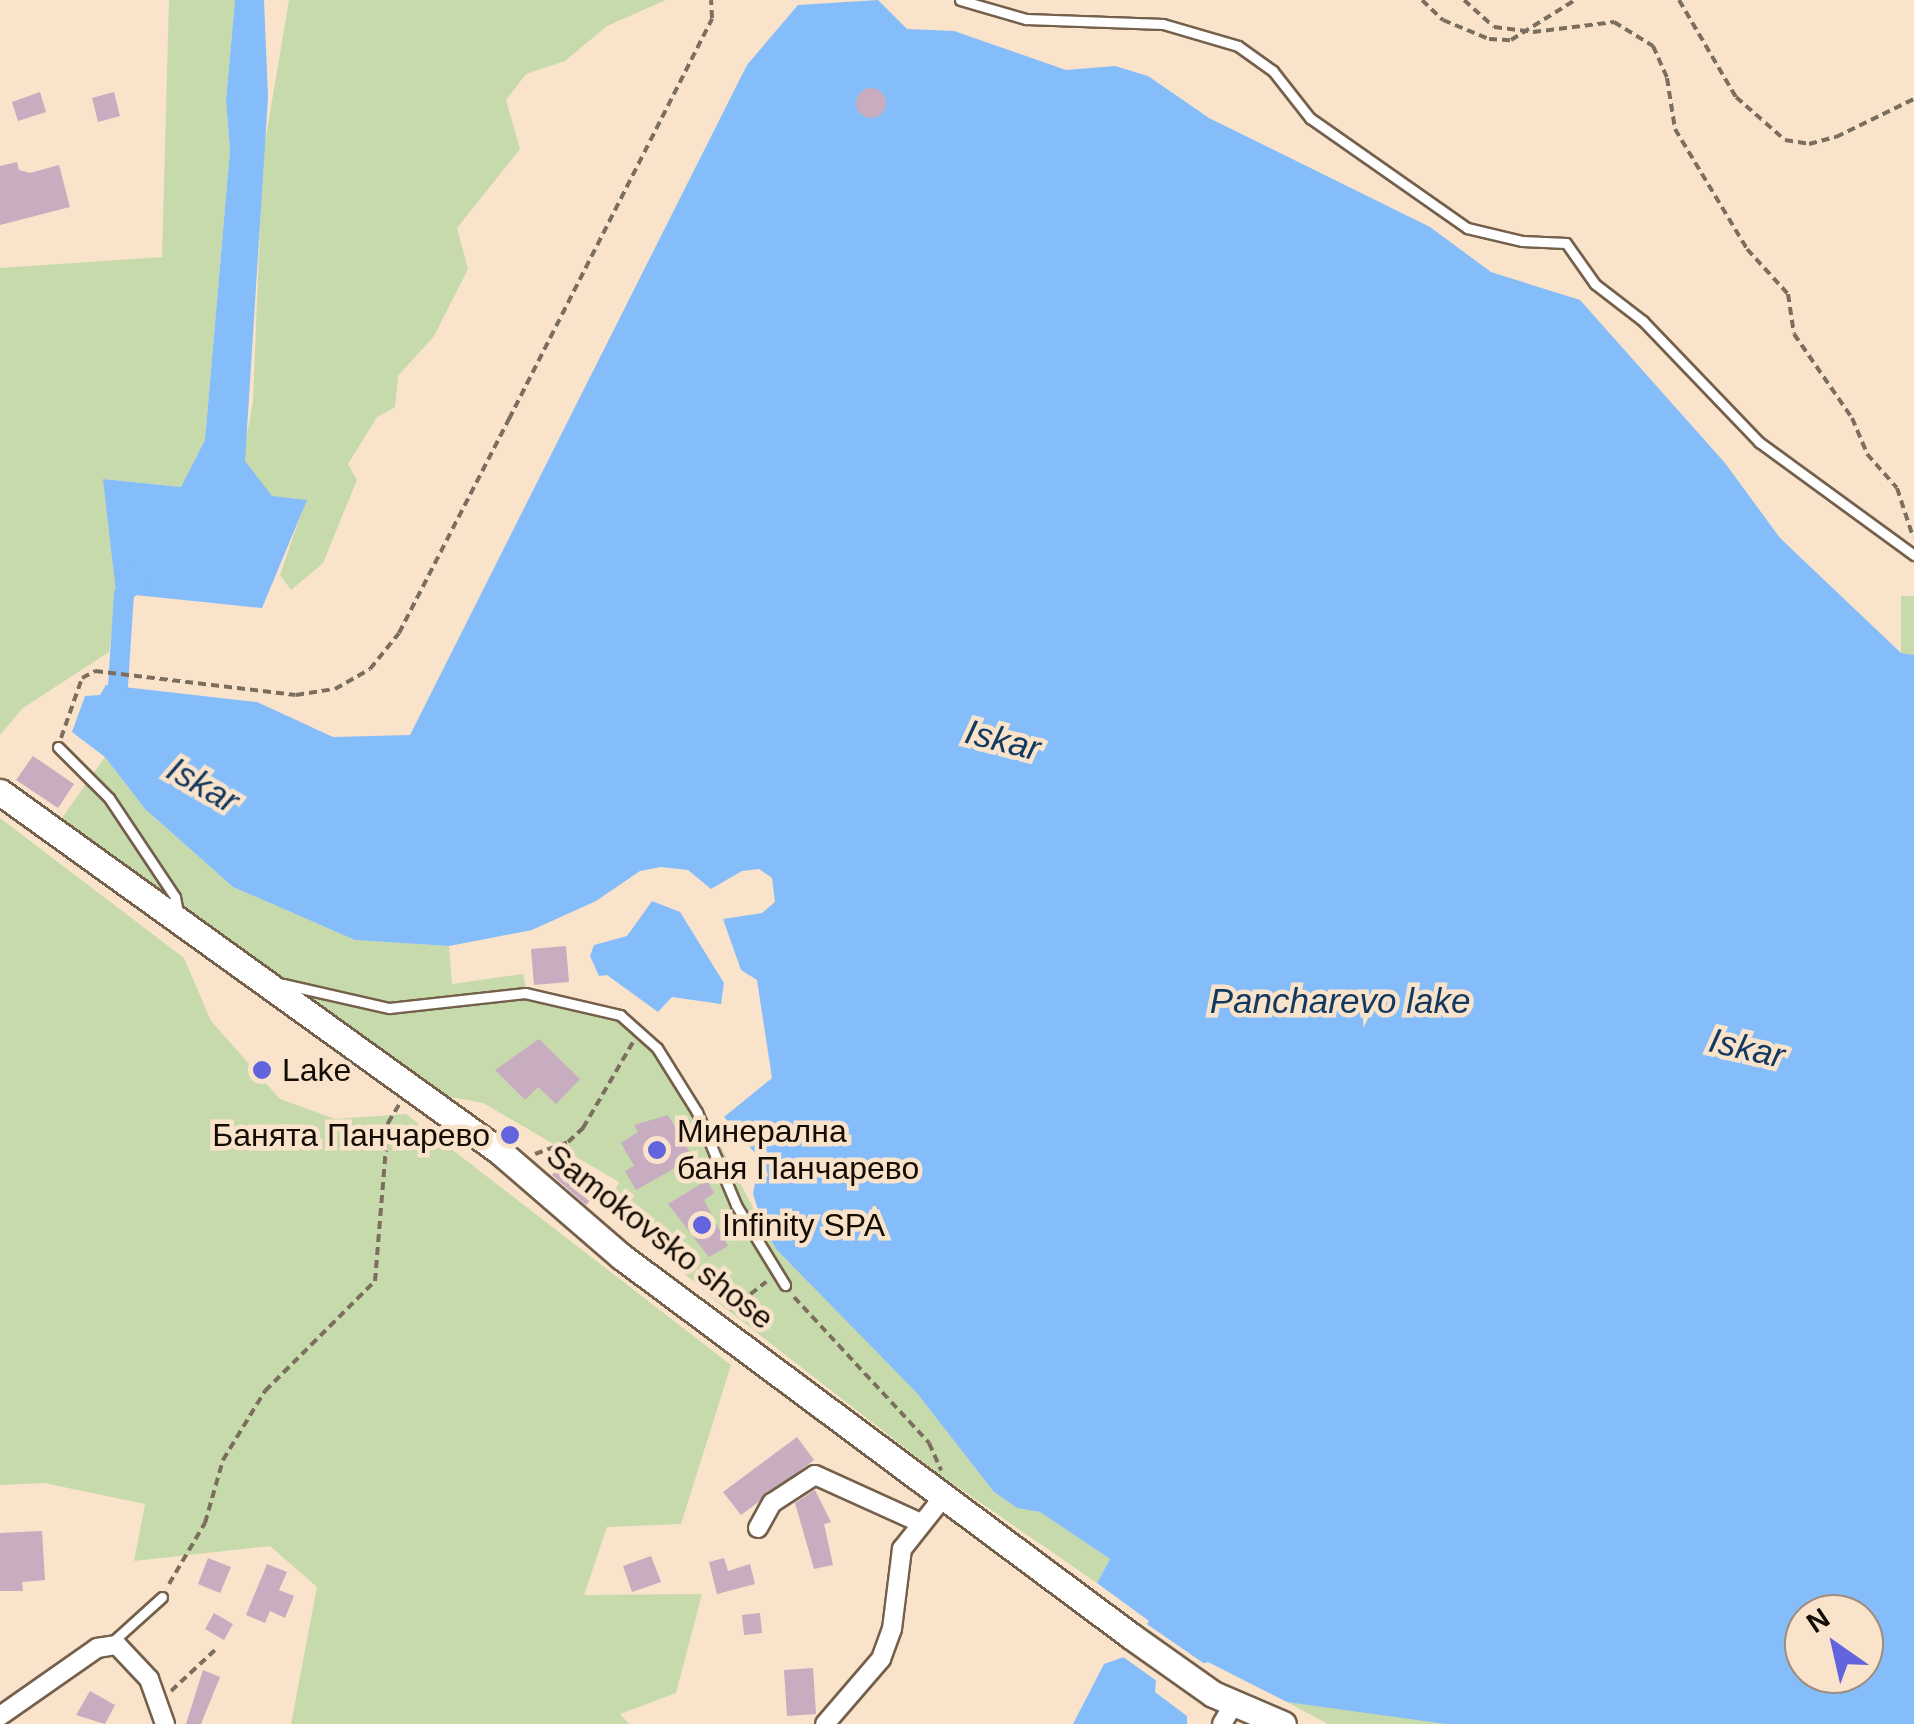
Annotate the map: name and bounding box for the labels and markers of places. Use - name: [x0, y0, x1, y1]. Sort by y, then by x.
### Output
- place label: Lake: [282, 1051, 351, 1089]
- marker: Lake: [251, 1059, 273, 1081]
- place label: Минерална баня Панчарево: [677, 1113, 919, 1188]
- place label: Банята Панчарево: [212, 1116, 490, 1154]
- marker: Банята Панчарево: [499, 1124, 521, 1146]
- marker: Минерална баня Панчарево: [646, 1139, 668, 1161]
- place label: Infinity SPA: [722, 1206, 885, 1244]
- marker: Infinity SPA: [691, 1214, 713, 1236]

